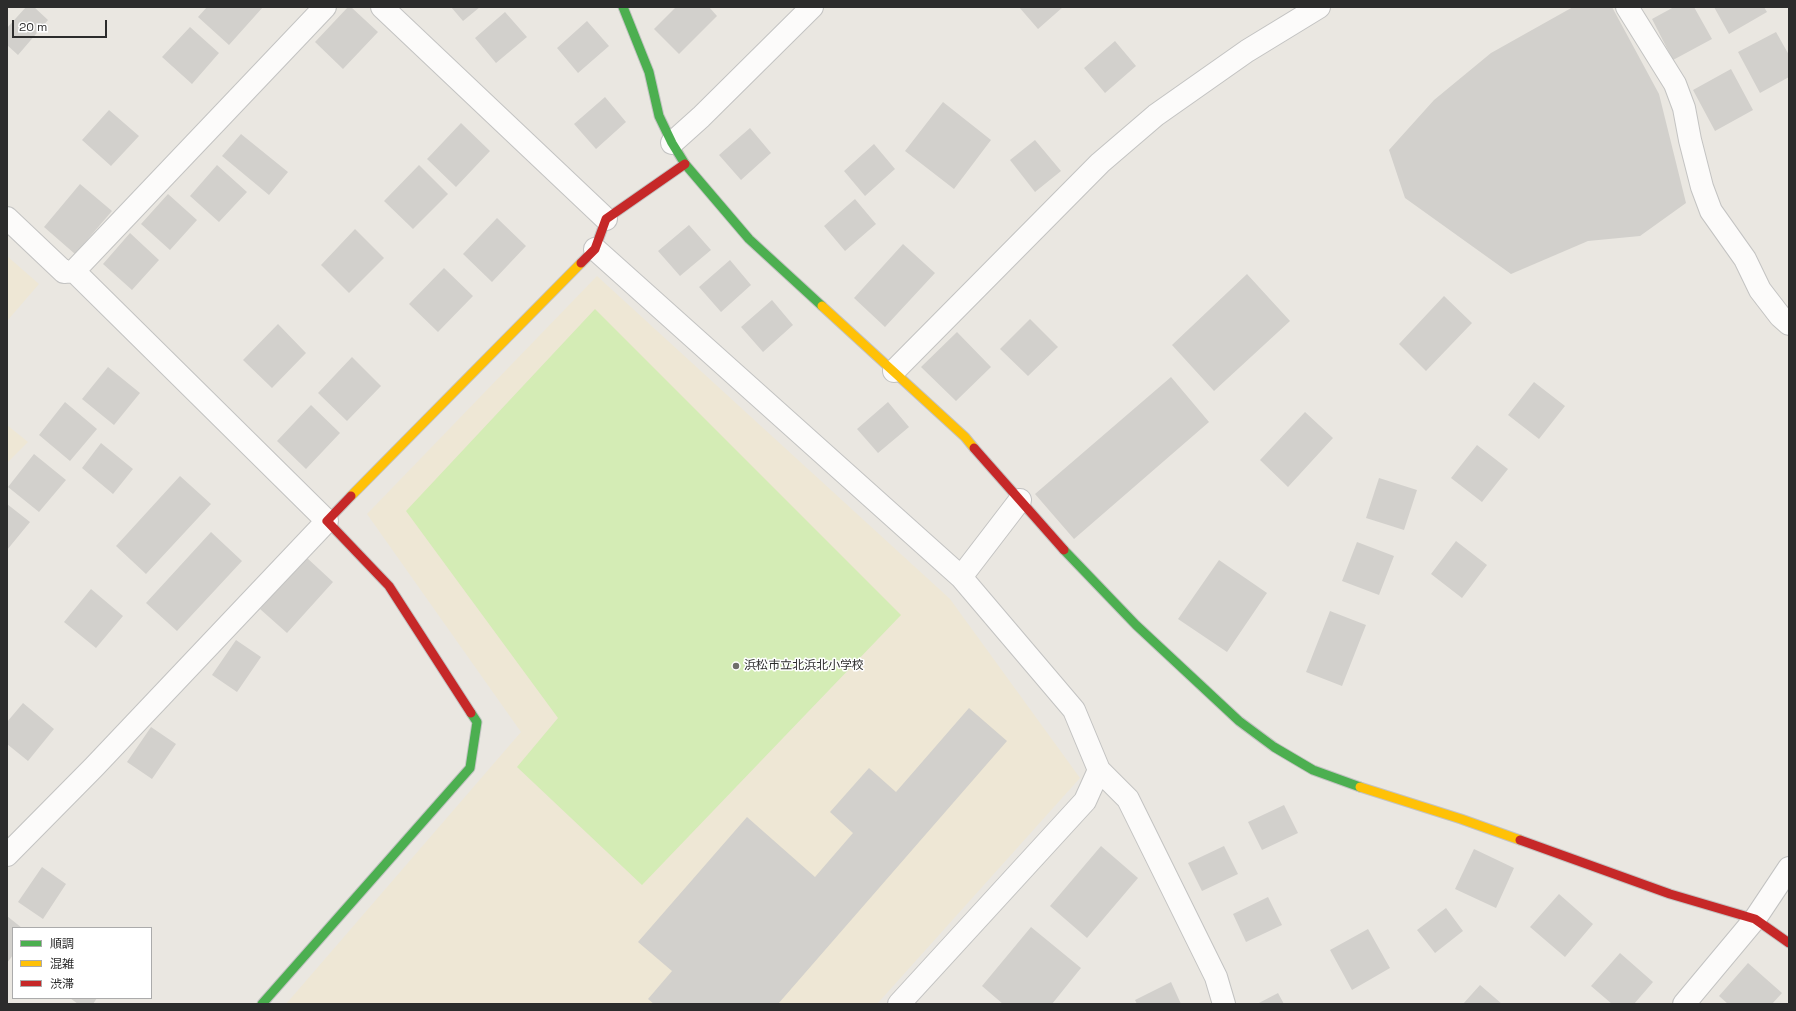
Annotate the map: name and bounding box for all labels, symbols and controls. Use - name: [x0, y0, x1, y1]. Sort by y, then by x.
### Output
- scale bar: [14, 12, 109, 38]
- text: 20 m: [19, 19, 47, 35]
- place label: 浜松市立北浜北小学校: [744, 659, 864, 673]
- marker: 浜松市立北浜北小学校: [731, 661, 741, 671]
- legend: [12, 927, 152, 999]
- text: 順調: [50, 936, 74, 952]
- text: 混雑: [50, 956, 74, 972]
- text: 渋滞: [50, 976, 74, 992]

